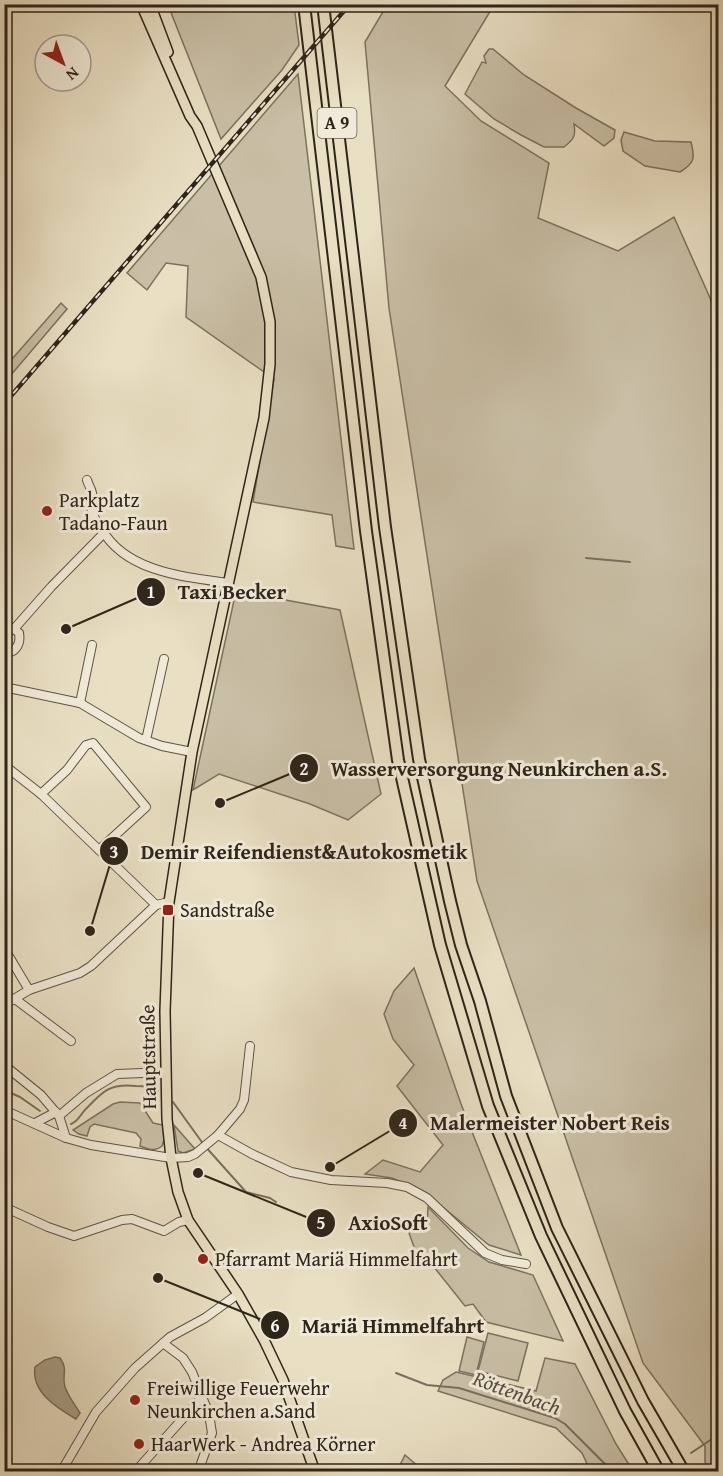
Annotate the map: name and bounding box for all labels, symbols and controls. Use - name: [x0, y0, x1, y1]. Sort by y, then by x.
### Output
- north arrow: [33, 33, 93, 93]
- text: N: [61, 62, 85, 87]
- road number: A 9: [318, 108, 356, 138]
- place label: Parkplatz Tadano-Faun: [59, 485, 168, 537]
- marker: Parkplatz Tadano-Faun: [40, 504, 54, 518]
- callout: Taxi Becker: [136, 572, 299, 611]
- text: Taxi Becker: [178, 576, 287, 607]
- text: 1: [146, 578, 156, 605]
- callout: Wasserversorgung Neunkirchen a.S.: [289, 749, 679, 788]
- text: Wasserversorgung Neunkirchen a.S.: [331, 753, 667, 784]
- text: 2: [299, 755, 309, 782]
- callout: Demir Reifendienst&Autokosmetik: [99, 832, 480, 871]
- text: Demir Reifendienst&Autokosmetik: [141, 836, 468, 867]
- text: 3: [109, 838, 119, 865]
- place label: Sandstraße: [180, 895, 275, 924]
- marker: Sandstraße: [161, 903, 175, 917]
- street label: Hauptstraße: [132, 1004, 163, 1110]
- callout: Malermeister Nobert Reis: [388, 1103, 682, 1142]
- text: Malermeister Nobert Reis: [430, 1107, 670, 1138]
- text: 4: [398, 1109, 408, 1136]
- callout: AxioSoft: [306, 1203, 440, 1242]
- text: AxioSoft: [348, 1207, 428, 1238]
- text: 5: [316, 1209, 326, 1236]
- place label: Pfarramt Mariä Himmelfahrt: [215, 1244, 458, 1273]
- marker: Pfarramt Mariä Himmelfahrt: [196, 1252, 210, 1266]
- callout: Mariä Himmelfahrt: [260, 1306, 497, 1345]
- text: Mariä Himmelfahrt: [302, 1310, 484, 1341]
- text: 6: [270, 1312, 280, 1339]
- water label: Röttenbach: [468, 1362, 566, 1423]
- place label: Freiwillige Feuerwehr Neunkirchen a.Sand: [147, 1373, 330, 1425]
- marker: Freiwillige Feuerwehr Neunkirchen a.Sand: [128, 1393, 142, 1407]
- place label: HaarWerk - Andrea Körner: [151, 1429, 375, 1458]
- marker: HaarWerk - Andrea Körner: [132, 1437, 146, 1451]

